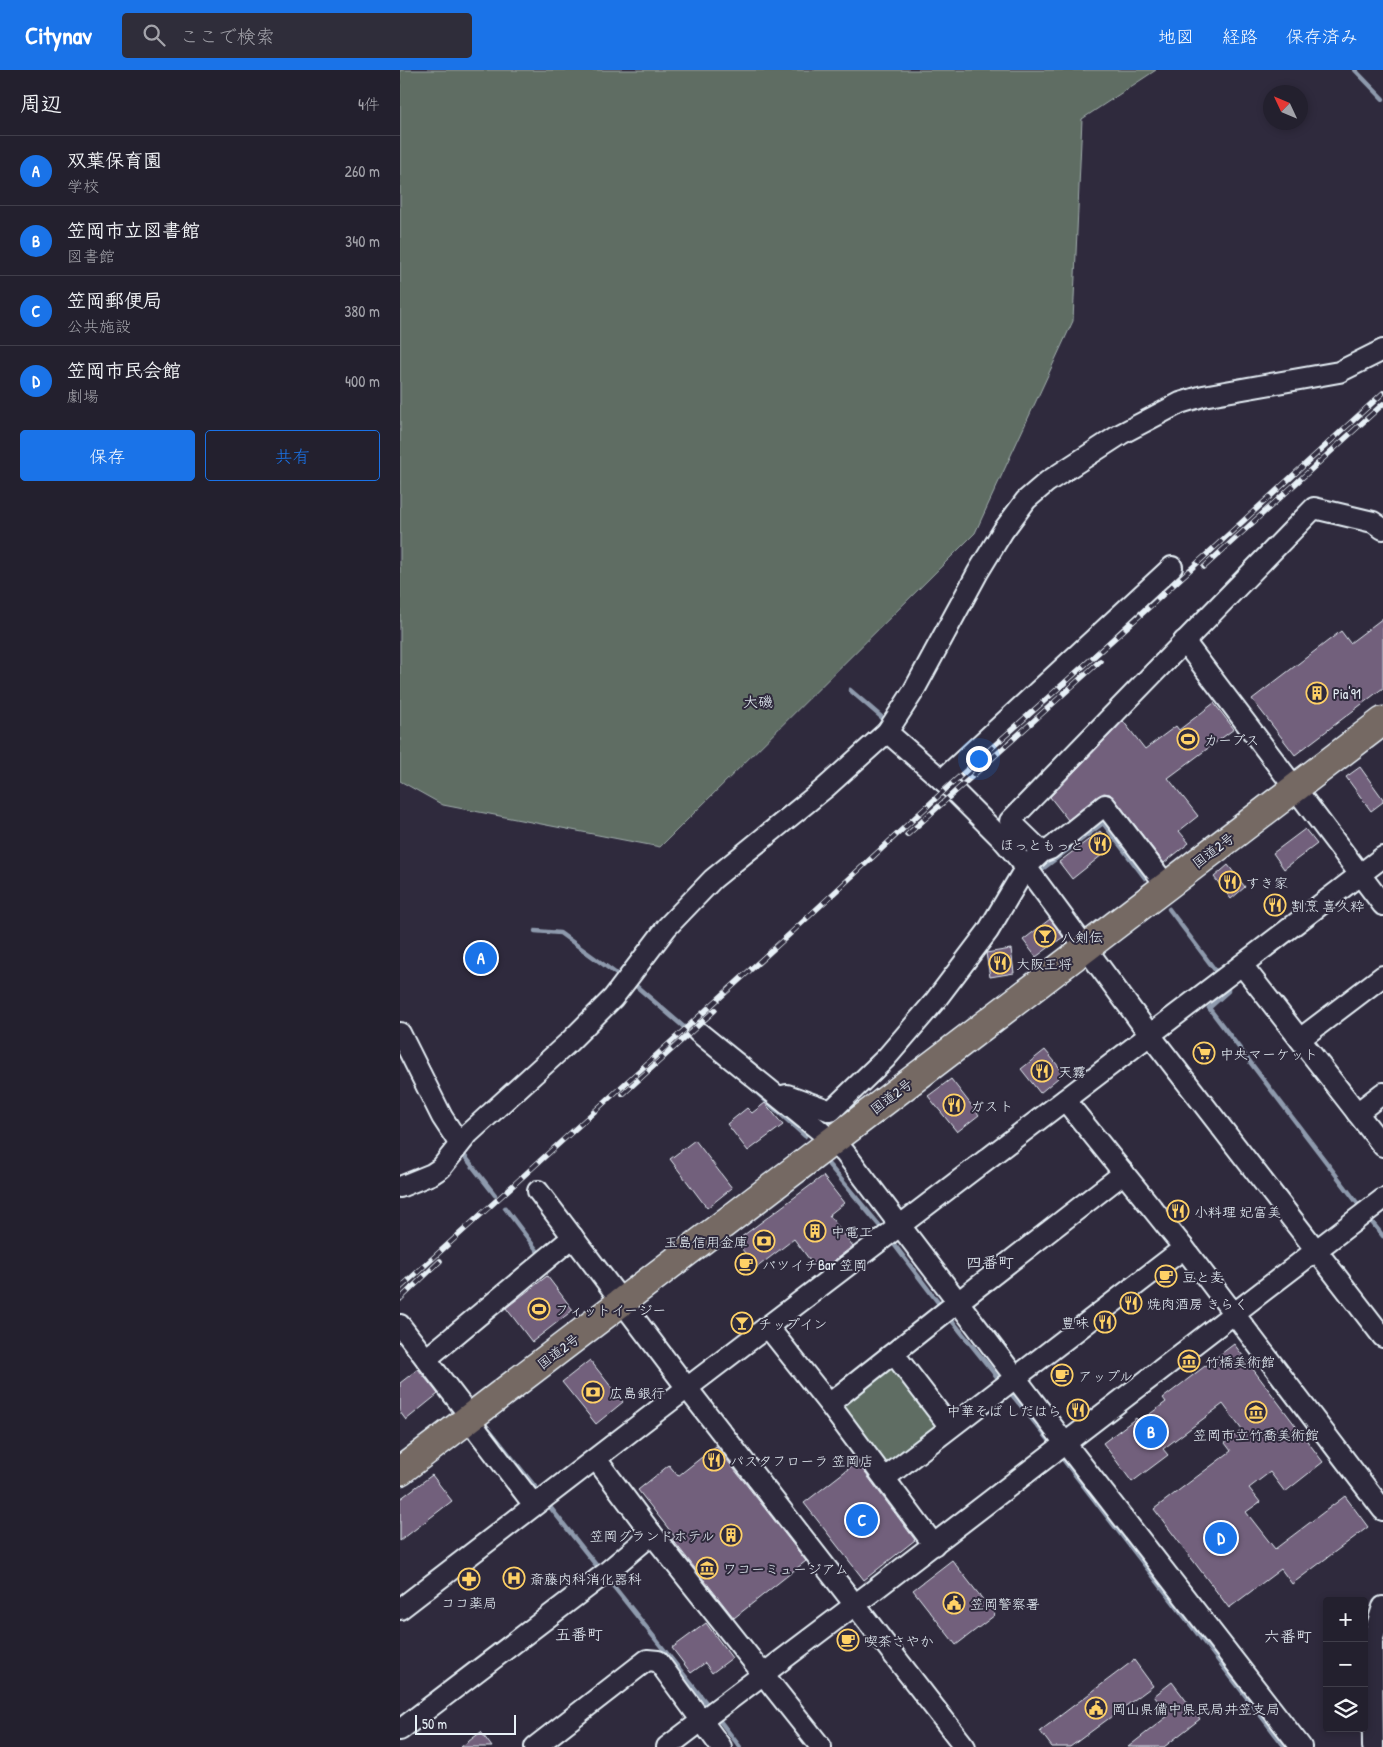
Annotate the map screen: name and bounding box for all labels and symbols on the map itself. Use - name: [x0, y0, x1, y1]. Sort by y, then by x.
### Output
- north arrow: [1263, 85, 1308, 130]
- building icon: Pia'91: [1305, 681, 1329, 705]
- place label: Pia'91: [1333, 684, 1361, 703]
- district label: 大磯: [743, 691, 773, 712]
- sports icon: カーブス: [1176, 727, 1200, 751]
- place label: カーブス: [1204, 730, 1259, 749]
- your location: [966, 746, 992, 772]
- street label: 国道2号: [1188, 828, 1238, 872]
- restaurant icon: ほっともっと: [1088, 832, 1112, 856]
- place label: ほっともっと: [1000, 835, 1084, 854]
- restaurant icon: すき家: [1218, 870, 1242, 894]
- place label: すき家: [1246, 873, 1288, 892]
- restaurant icon: 割烹 喜久粋: [1263, 893, 1287, 917]
- place label: 割烹 喜久粋: [1291, 896, 1364, 915]
- bar icon: 八剣伝: [1033, 924, 1057, 948]
- place label: 八剣伝: [1061, 927, 1103, 946]
- pin: A: [465, 939, 497, 977]
- restaurant icon: 大阪王将: [988, 951, 1012, 975]
- place label: 大阪王将: [1016, 954, 1072, 973]
- supermarket icon: 中央マーケット: [1192, 1041, 1216, 1065]
- place label: 中央マーケット: [1220, 1044, 1318, 1063]
- restaurant icon: 天霧: [1030, 1059, 1054, 1083]
- place label: 天霧: [1058, 1062, 1086, 1081]
- street label: 国道2号: [866, 1074, 916, 1118]
- restaurant icon: ガスト: [942, 1093, 966, 1117]
- place label: ガスト: [970, 1096, 1013, 1115]
- restaurant icon: 小料理 妃富美: [1166, 1199, 1190, 1223]
- place label: 小料理 妃富美: [1194, 1202, 1281, 1221]
- building icon: 中電工: [803, 1219, 827, 1243]
- place label: 中電工: [831, 1222, 873, 1241]
- bank icon: 玉島信用金庫: [752, 1229, 776, 1253]
- place label: 玉島信用金庫: [664, 1232, 748, 1251]
- district label: 四番町: [966, 1251, 1014, 1273]
- cafe icon: バツイチBar 笠岡: [734, 1252, 758, 1276]
- place label: バツイチBar 笠岡: [762, 1255, 867, 1274]
- cafe icon: 豆と麦: [1154, 1264, 1178, 1288]
- place label: 豆と麦: [1182, 1267, 1224, 1286]
- restaurant icon: 焼肉酒房 きらく: [1119, 1291, 1143, 1315]
- place label: 焼肉酒房 きらく: [1147, 1294, 1248, 1313]
- sports icon: フィットイージー: [527, 1297, 551, 1321]
- place label: フィットイージー: [555, 1300, 666, 1319]
- restaurant icon: 豊味: [1093, 1310, 1117, 1334]
- bar icon: チップイン: [730, 1311, 754, 1335]
- place label: 豊味: [1061, 1313, 1089, 1332]
- place label: チップイン: [758, 1314, 827, 1333]
- street label: 国道2号: [533, 1329, 583, 1373]
- museum icon: 竹橋美術館: [1177, 1349, 1201, 1373]
- place label: 竹橋美術館: [1205, 1352, 1275, 1371]
- cafe icon: アップル: [1050, 1363, 1074, 1387]
- place label: アップル: [1078, 1366, 1133, 1385]
- bank icon: 広島銀行: [581, 1380, 605, 1404]
- place label: 広島銀行: [609, 1383, 665, 1402]
- restaurant icon: 中華そば しだはら: [1066, 1398, 1090, 1422]
- museum icon: 笠岡市立竹喬美術館: [1244, 1400, 1268, 1424]
- place label: 中華そば しだはら: [947, 1401, 1062, 1420]
- pin: B: [1135, 1413, 1167, 1451]
- place label: 笠岡市立竹喬美術館: [1193, 1425, 1319, 1444]
- restaurant icon: パスタフローラ 笠岡店: [702, 1448, 726, 1472]
- place label: パスタフローラ 笠岡店: [730, 1451, 874, 1470]
- pin: C: [846, 1501, 878, 1539]
- pin: D: [1205, 1519, 1237, 1557]
- building icon: 笠岡グランドホテル: [719, 1523, 743, 1547]
- place label: 笠岡グランドホテル: [590, 1526, 715, 1545]
- museum icon: ワコーミュージアム: [695, 1556, 719, 1580]
- place label: ワコーミュージアム: [723, 1559, 849, 1578]
- hospital icon: 斎藤内科消化器科: [502, 1566, 526, 1590]
- pharmacy icon: ココ薬局: [457, 1567, 481, 1591]
- place label: 斎藤内科消化器科: [530, 1569, 642, 1588]
- public building icon: 笠岡警察署: [942, 1591, 966, 1615]
- place label: ココ薬局: [441, 1593, 497, 1612]
- place label: 笠岡警察署: [970, 1594, 1040, 1613]
- district label: 五番町: [555, 1623, 603, 1645]
- district label: 六番町: [1264, 1625, 1312, 1647]
- cafe icon: 喫茶さやか: [836, 1628, 860, 1652]
- place label: 喫茶さやか: [864, 1631, 934, 1650]
- public building icon: 岡山県備中県民局井笠支局: [1084, 1696, 1108, 1720]
- place label: 岡山県備中県民局井笠支局: [1112, 1699, 1280, 1718]
- scale bar: [415, 1712, 516, 1735]

